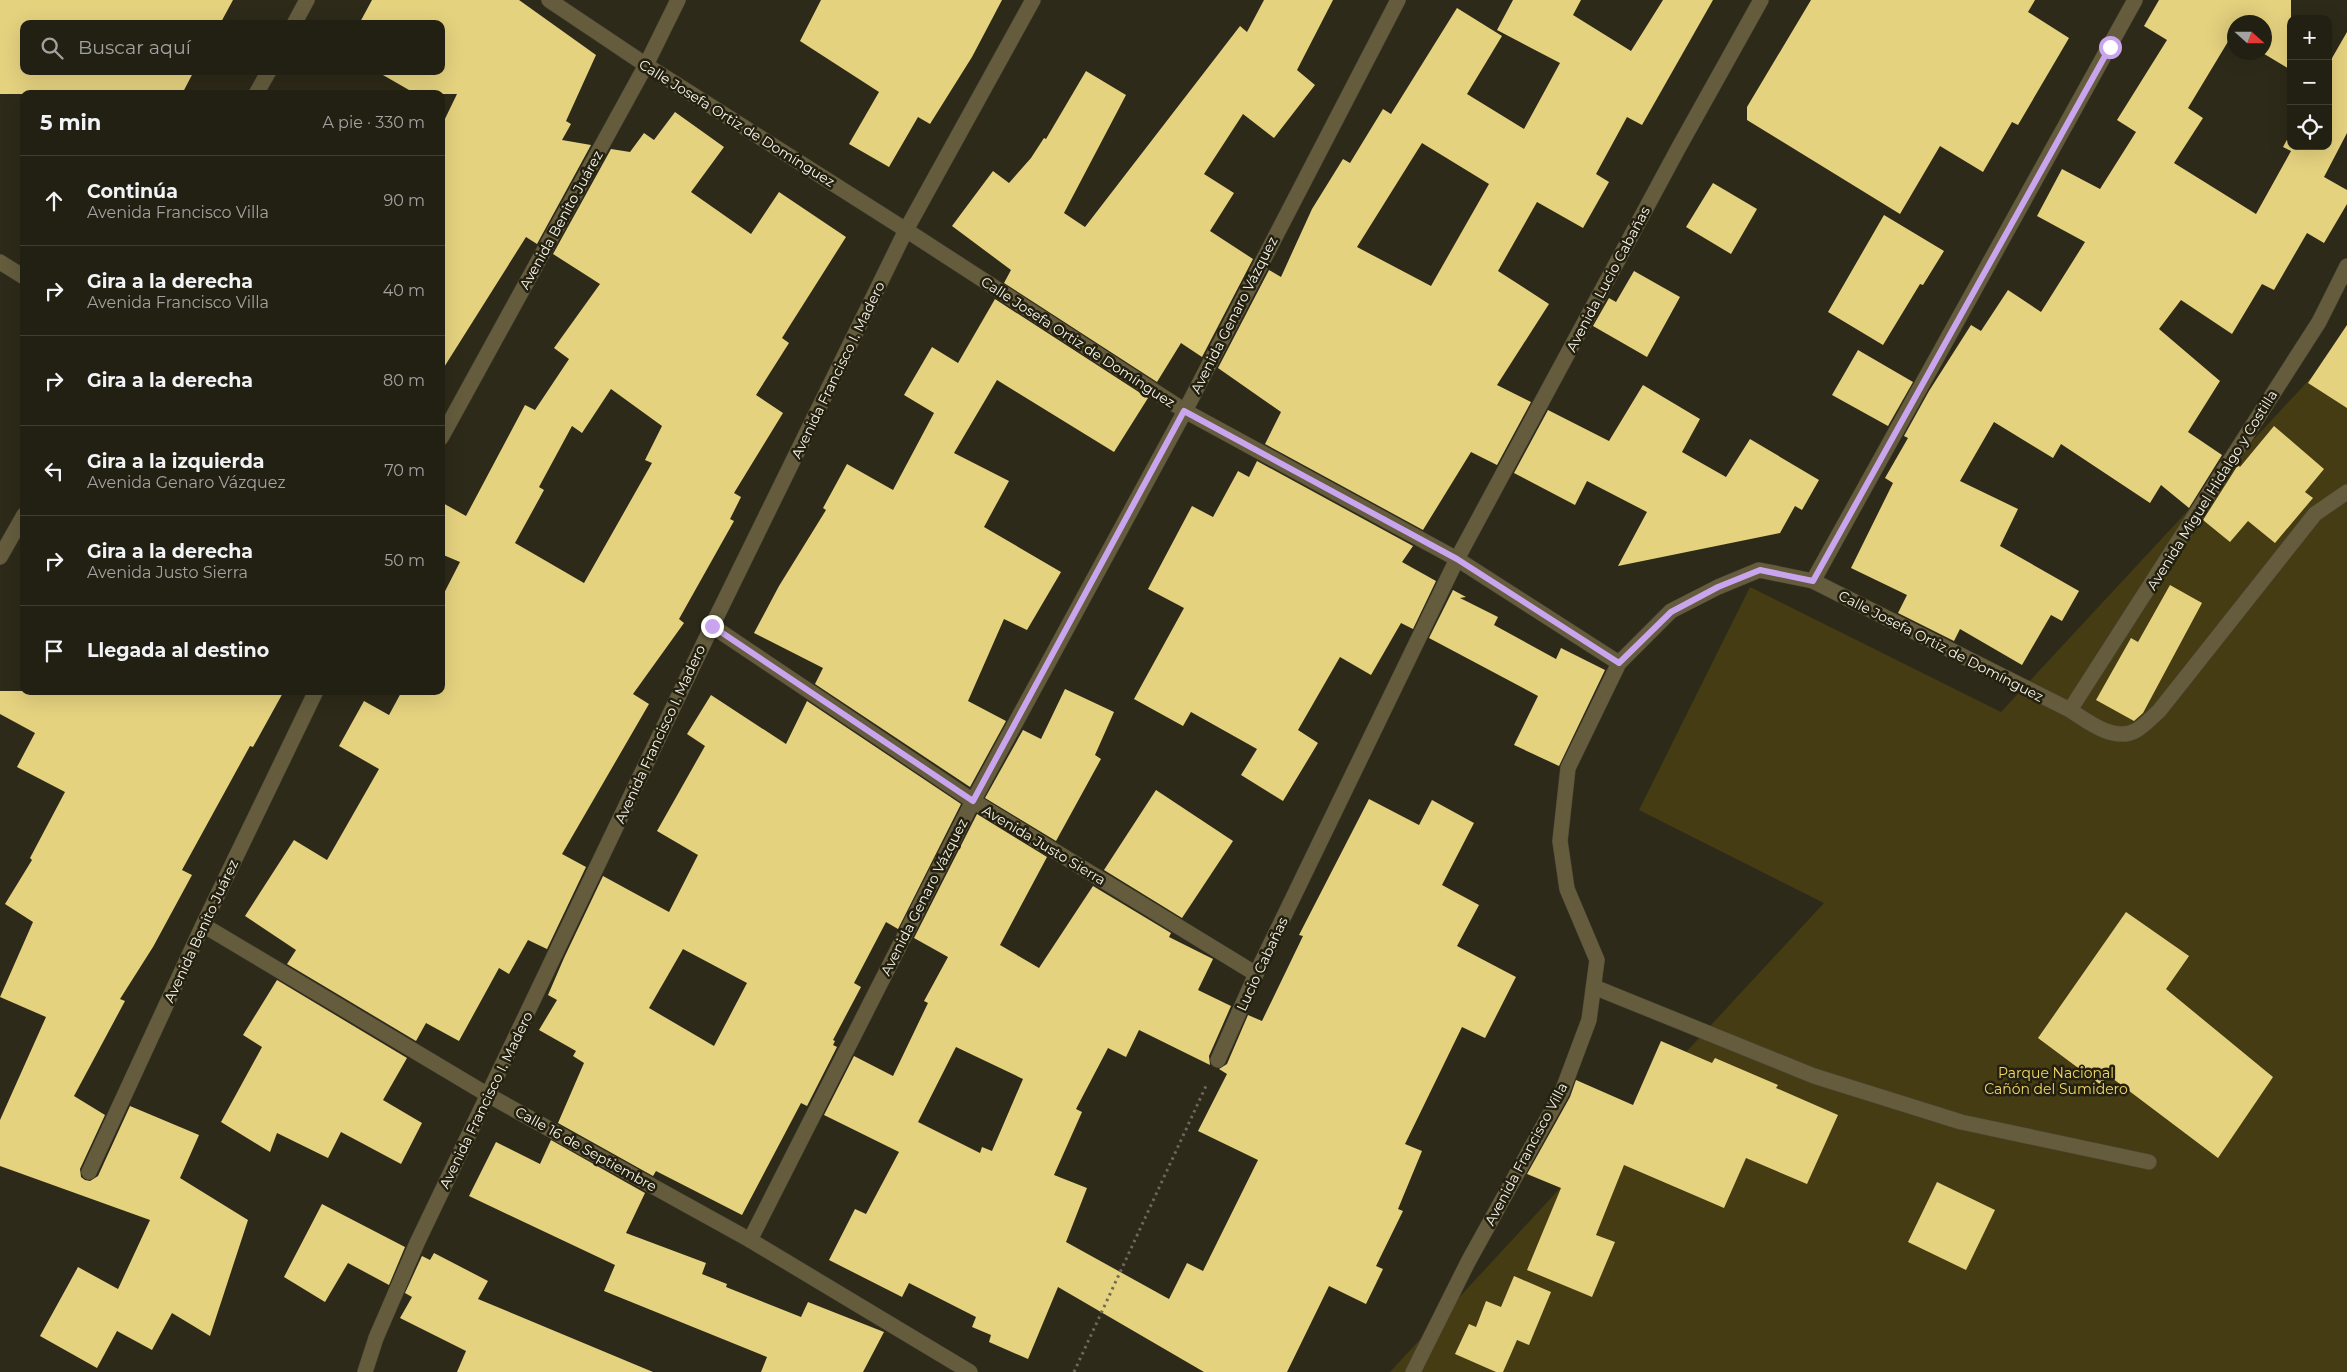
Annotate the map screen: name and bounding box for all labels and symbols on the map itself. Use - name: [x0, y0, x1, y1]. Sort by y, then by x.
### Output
- north arrow: [2227, 15, 2272, 60]
- route start: [2099, 36, 2122, 59]
- street label: Calle Josefa Ortiz de Domínguez: [636, 55, 838, 191]
- street label: Avenida Benito Juárez: [515, 147, 607, 293]
- street label: Avenida Lucio Cabañas: [1562, 203, 1654, 355]
- street label: Avenida Genaro Vázquez: [1187, 233, 1281, 397]
- street label: Calle Josefa Ortiz de Domínguez: [978, 272, 1178, 412]
- street label: Avenida Francisco I. Madero: [787, 278, 889, 462]
- street label: Avenida Miguel Hidalgo y Costilla: [2143, 387, 2281, 593]
- street label: Calle Josefa Ortiz de Domínguez: [1835, 586, 2047, 706]
- route end: [701, 615, 724, 638]
- street label: Avenida Francisco I. Madero: [611, 642, 709, 826]
- street label: Avenida Justo Sierra: [979, 801, 1109, 889]
- street label: Avenida Genaro Vázquez: [877, 815, 971, 979]
- street label: Avenida Benito Juárez: [160, 857, 242, 1005]
- street label: Lucio Cabañas: [1232, 914, 1292, 1014]
- street label: Avenida Francisco I. Madero: [435, 1008, 537, 1192]
- park label: Parque Nacional Cañón del Sumidero: [1984, 1064, 2128, 1098]
- street label: Avenida Francisco Villa: [1481, 1079, 1571, 1229]
- street label: Calle 16 de Septiembre: [512, 1103, 660, 1195]

